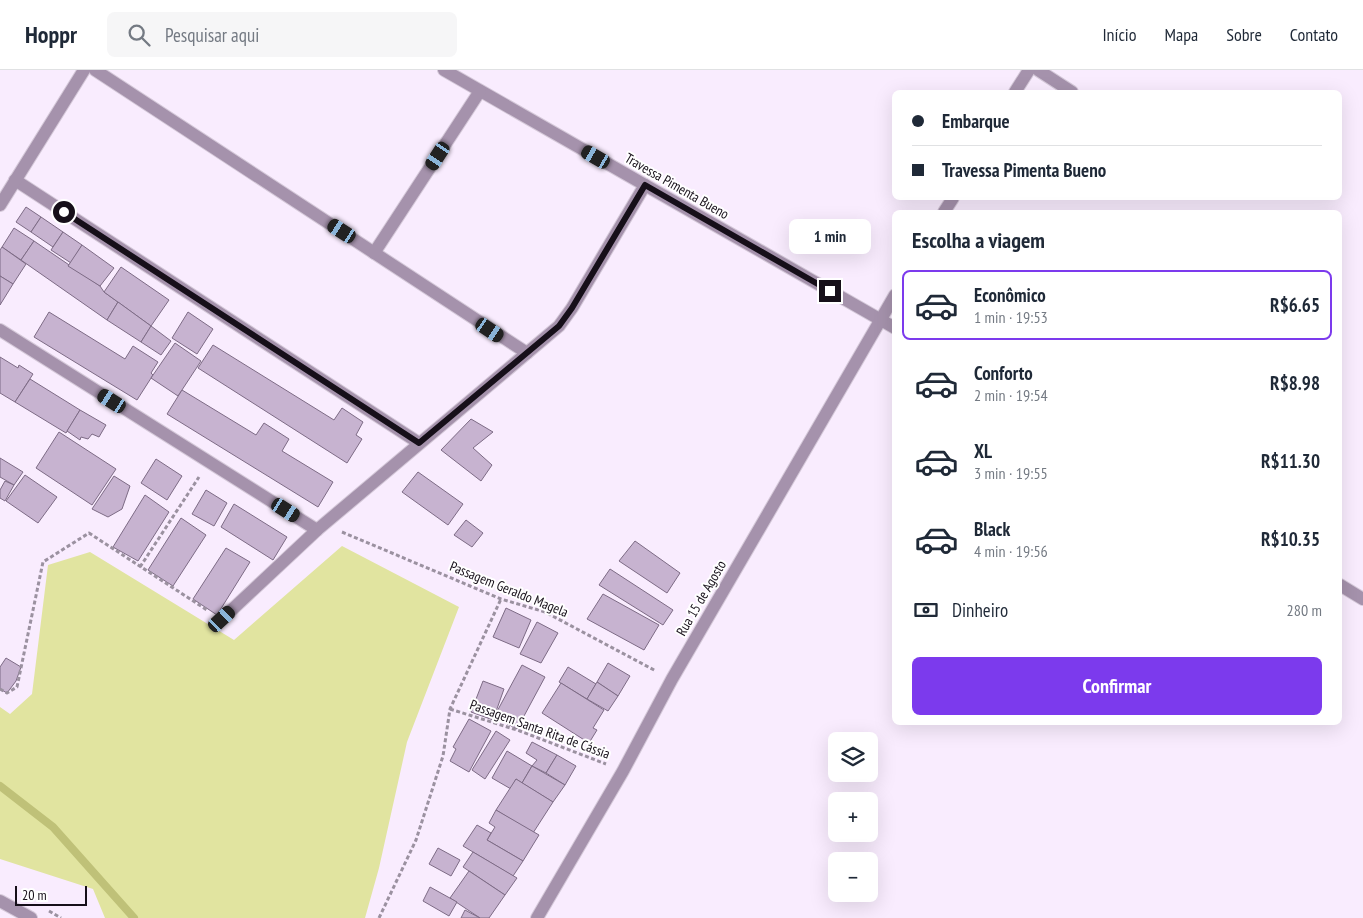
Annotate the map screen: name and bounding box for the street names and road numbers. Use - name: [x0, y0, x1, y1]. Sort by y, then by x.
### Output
- street label: Travessa Pimenta Bueno: [622, 149, 732, 223]
- street label: Passagem Geraldo Magela: [447, 557, 571, 621]
- street label: Rua 15 de Agosto: [672, 557, 730, 639]
- street label: Passagem Santa Rita de Cássia: [467, 695, 613, 763]

